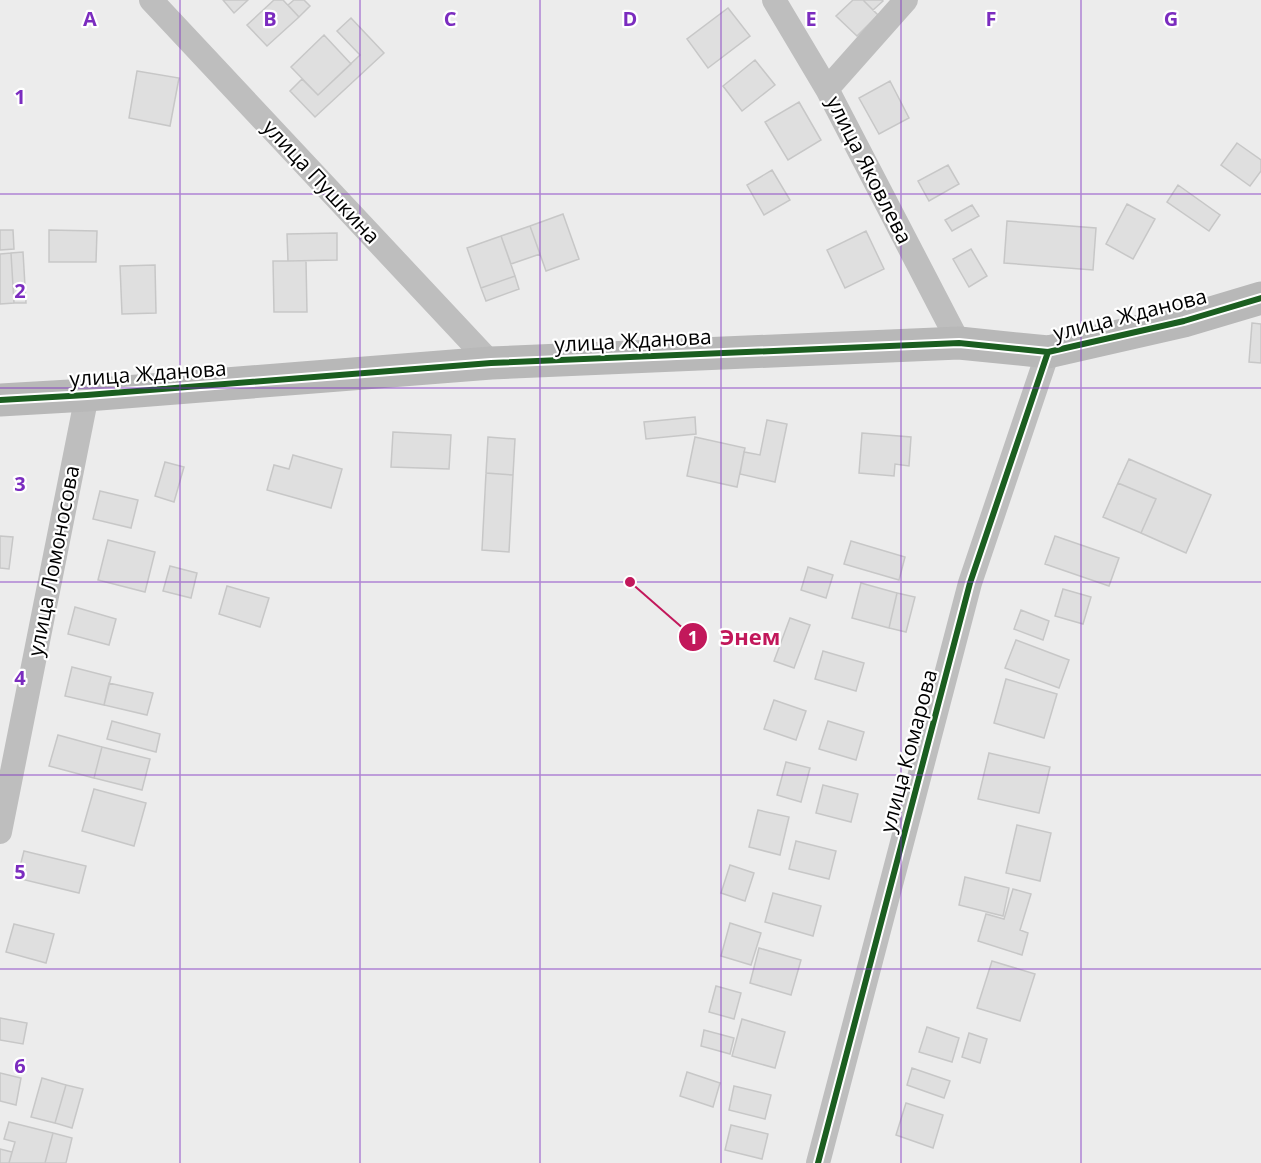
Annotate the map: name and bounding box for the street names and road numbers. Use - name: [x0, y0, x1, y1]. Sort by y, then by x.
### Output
- street label: улица Яковлева: [821, 91, 919, 248]
- street label: улица Пушкина: [257, 113, 386, 249]
- street label: улица Жданова: [1050, 281, 1209, 347]
- street label: улица Жданова: [554, 322, 712, 358]
- street label: улица Жданова: [69, 354, 227, 392]
- street label: улица Ломоносова: [21, 463, 85, 659]
- street label: улица Комарова: [873, 666, 943, 835]

